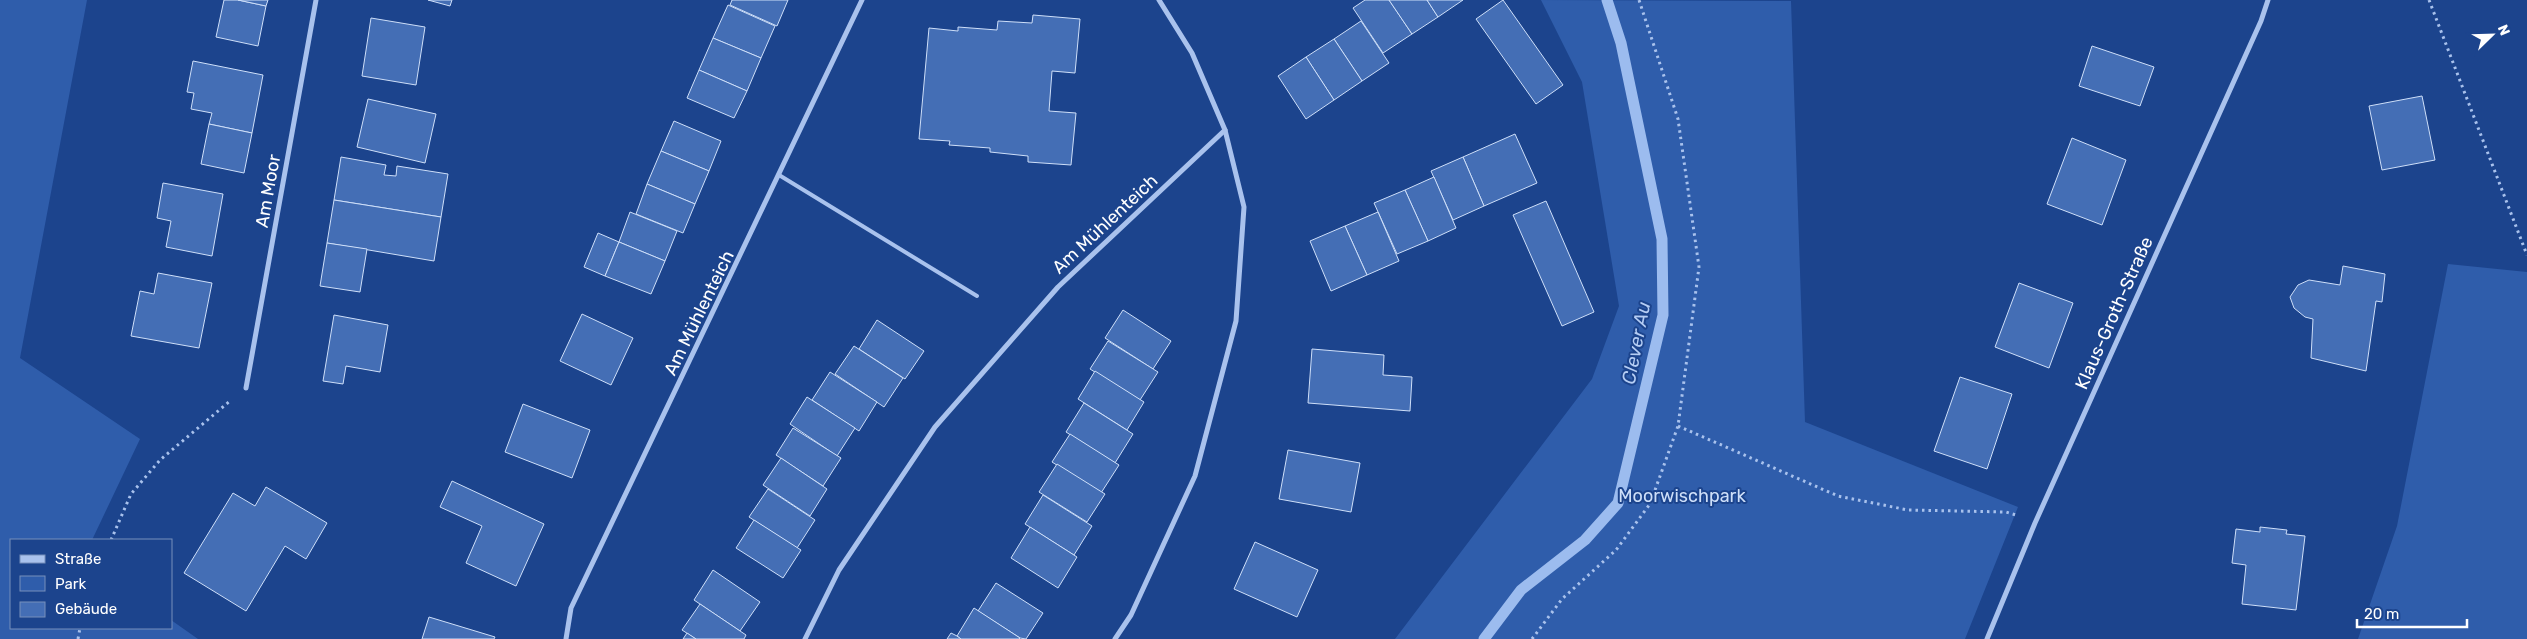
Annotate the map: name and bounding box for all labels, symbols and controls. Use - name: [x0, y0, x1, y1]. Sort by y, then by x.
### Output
- north arrow: [2467, 10, 2517, 60]
- text: N: [2494, 22, 2513, 38]
- street label: Am Moor: [251, 152, 285, 229]
- street label: Am Mühlenteich: [1048, 170, 1162, 278]
- street label: Klaus-Groth-Straße: [2070, 233, 2158, 393]
- street label: Am Mühlenteich: [659, 247, 739, 379]
- water label: Clever Au: [1617, 300, 1655, 386]
- park label: Moorwischpark: [1618, 485, 1746, 507]
- legend: [10, 539, 172, 629]
- text: Straße: [55, 550, 101, 568]
- text: Park: [55, 575, 86, 593]
- scale bar: [2357, 596, 2467, 628]
- text: Gebäude: [55, 600, 117, 618]
- text: 20 m: [2364, 605, 2399, 623]

